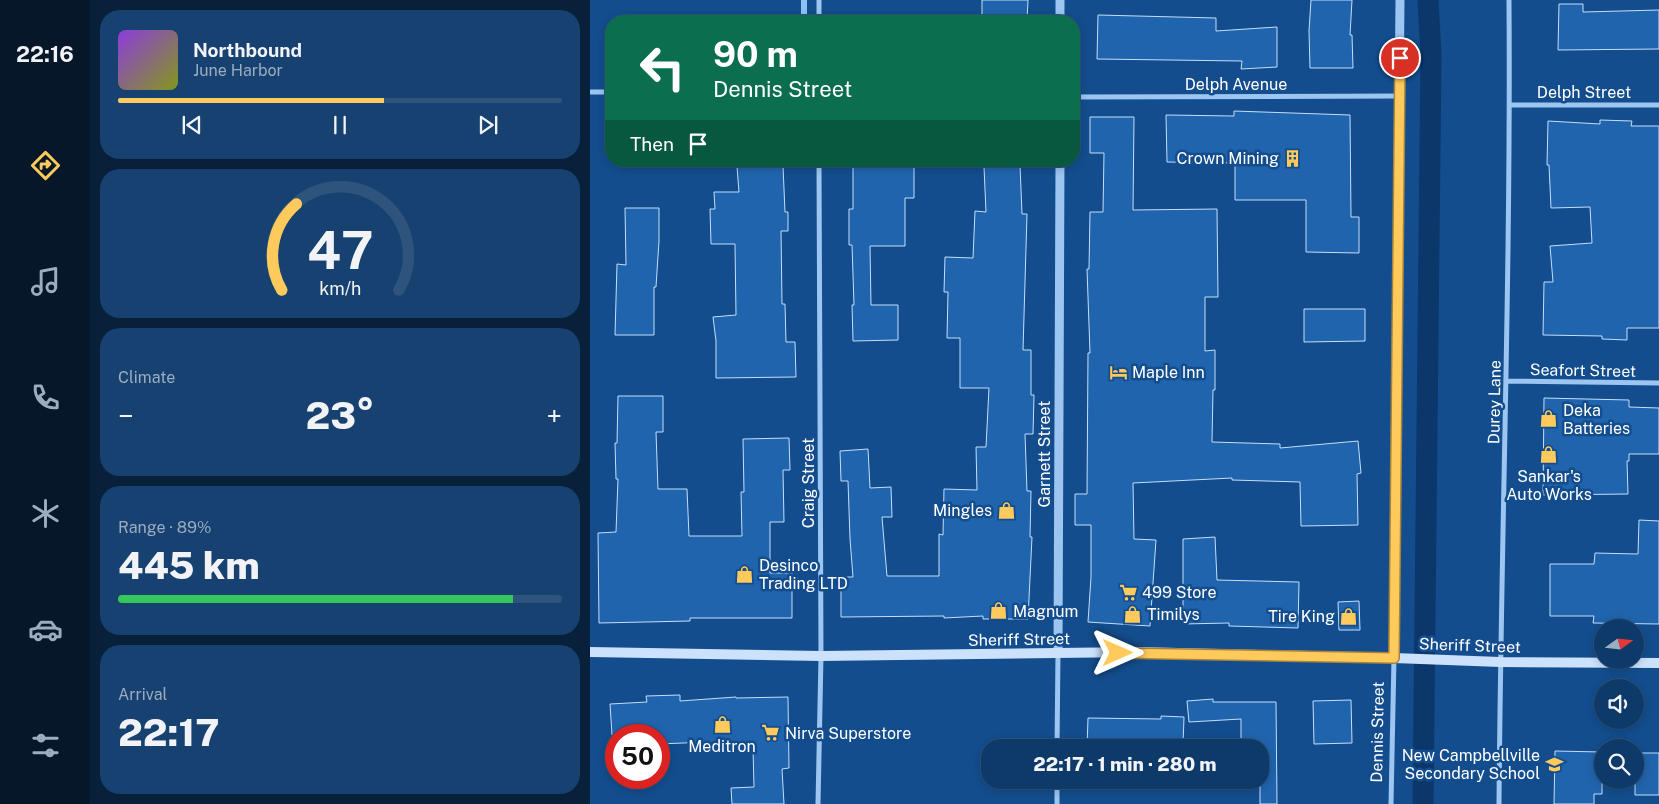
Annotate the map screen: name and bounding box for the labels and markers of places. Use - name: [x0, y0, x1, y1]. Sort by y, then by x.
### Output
- pin: [1379, 37, 1421, 79]
- building icon: Crown Mining: [1283, 148, 1303, 168]
- place label: Crown Mining: [1177, 149, 1279, 168]
- hotel icon: Maple Inn: [1108, 362, 1128, 382]
- place label: Maple Inn: [1132, 363, 1205, 382]
- place label: Deka Batteries: [1563, 401, 1630, 438]
- shop icon: Deka Batteries: [1539, 409, 1559, 429]
- shop icon: Sankar's Auto Works: [1539, 444, 1559, 464]
- place label: Sankar's Auto Works: [1506, 467, 1592, 504]
- shop icon: Mingles: [996, 500, 1016, 520]
- place label: Mingles: [933, 501, 992, 520]
- place label: Desinco Trading LTD: [759, 556, 848, 593]
- shop icon: Desinco Trading LTD: [735, 564, 755, 584]
- supermarket icon: 499 Store: [1118, 582, 1138, 602]
- place label: 499 Store: [1142, 583, 1216, 602]
- shop icon: Magnum: [989, 601, 1009, 621]
- place label: Magnum: [1013, 602, 1078, 621]
- shop icon: Timilys: [1123, 604, 1143, 624]
- place label: Timilys: [1147, 605, 1199, 624]
- shop icon: Tire King: [1339, 606, 1359, 626]
- place label: Tire King: [1268, 607, 1335, 626]
- shop icon: Meditron: [712, 714, 732, 734]
- supermarket icon: Nirva Superstore: [761, 723, 781, 743]
- place label: Nirva Superstore: [785, 724, 911, 743]
- place label: Meditron: [688, 737, 756, 756]
- place label: New Campbellville Secondary School: [1402, 746, 1540, 783]
- school or university icon: New Campbellville Secondary School: [1544, 754, 1564, 774]

